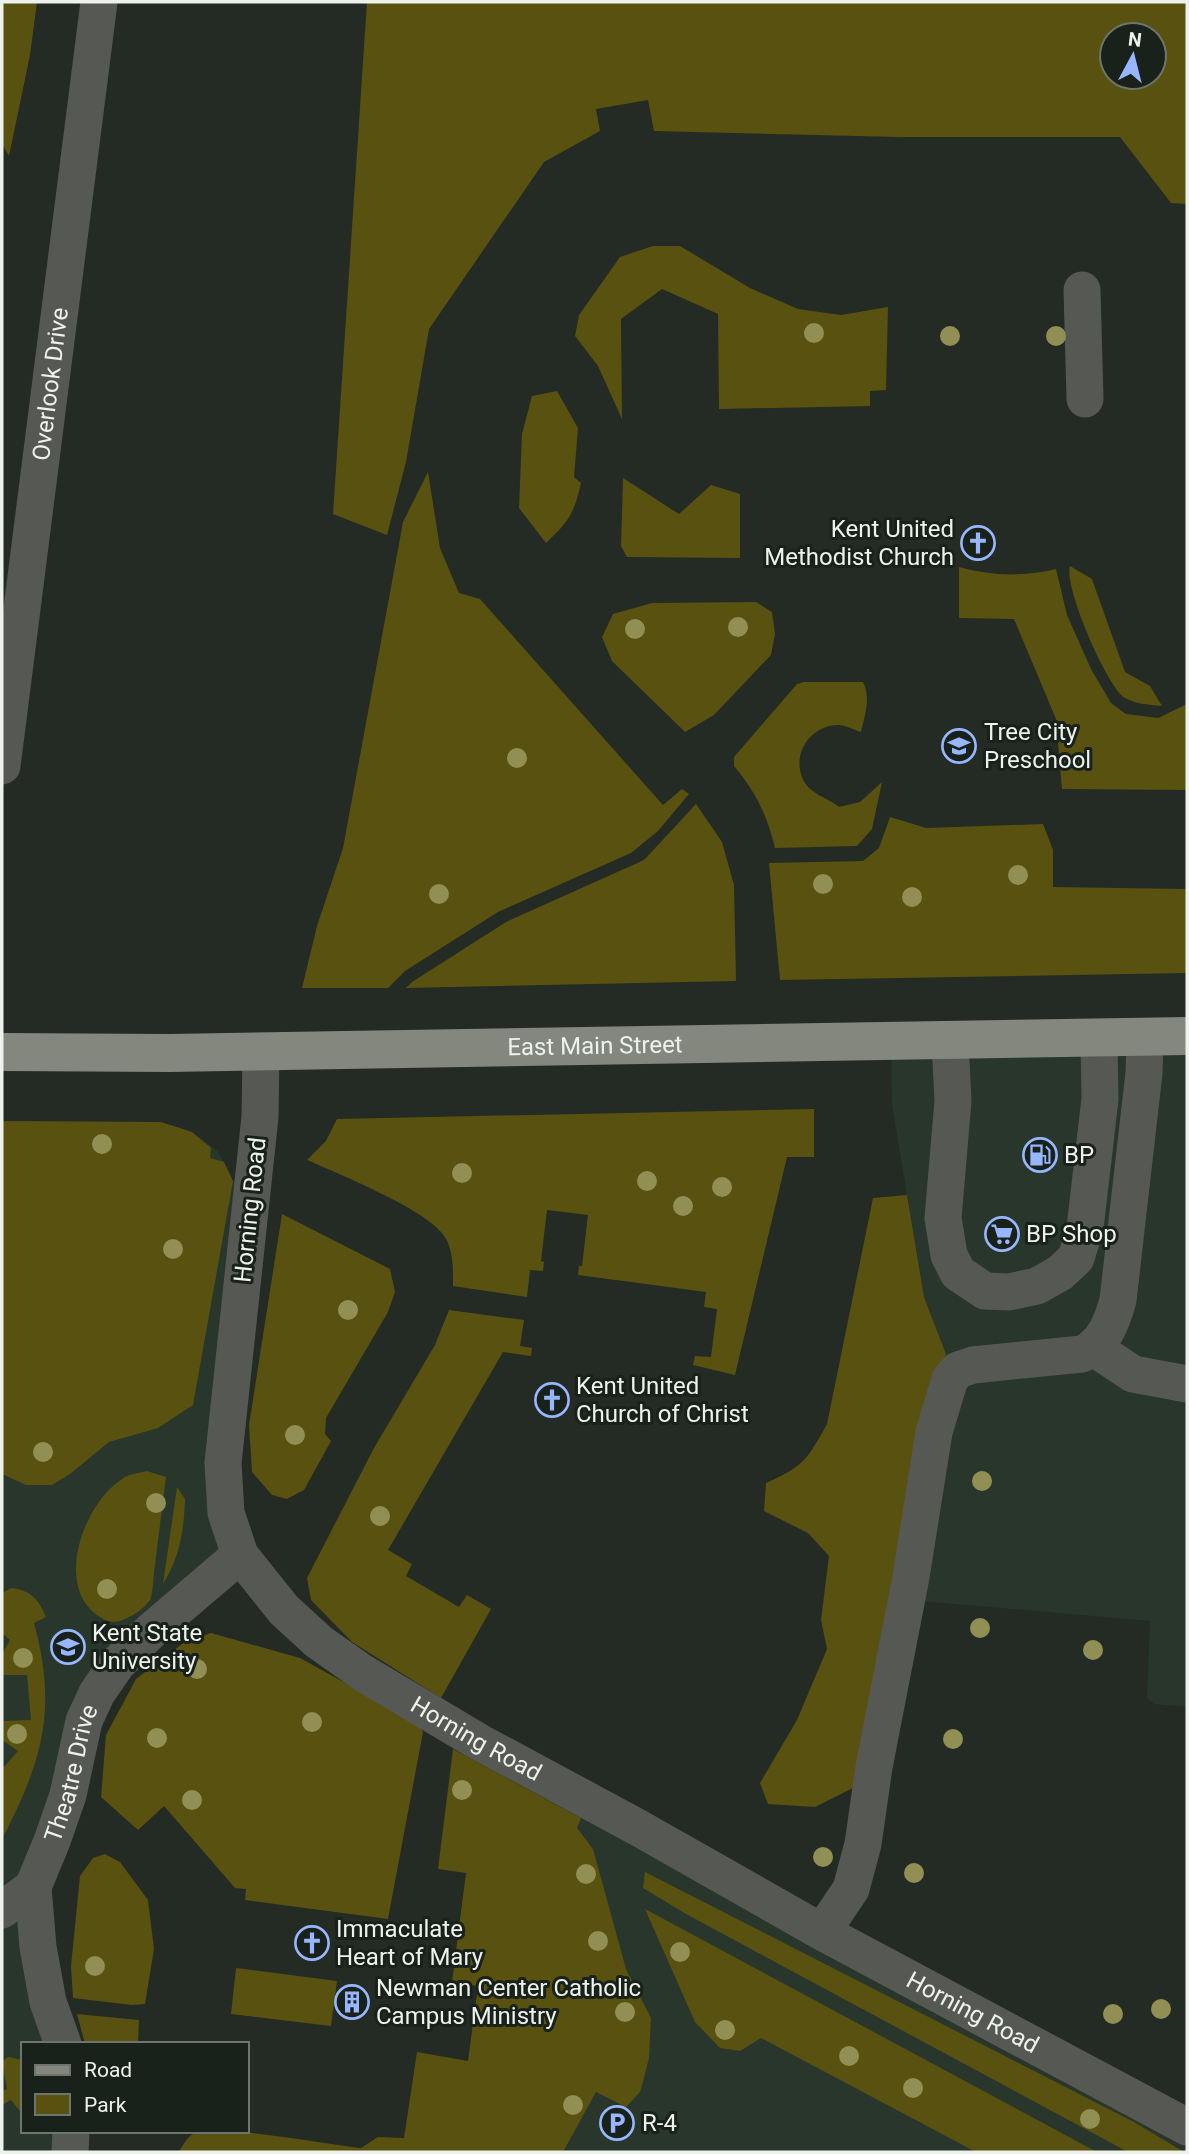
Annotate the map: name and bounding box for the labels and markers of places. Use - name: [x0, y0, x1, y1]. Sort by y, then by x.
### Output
- place label: Kent United Methodist Church: [764, 515, 954, 571]
- church icon: Kent United Methodist Church: [959, 524, 997, 562]
- place label: Tree City Preschool: [984, 718, 1091, 774]
- school or university icon: Tree City Preschool: [940, 727, 978, 765]
- fuel station icon: BP: [1021, 1136, 1059, 1174]
- place label: BP: [1064, 1141, 1094, 1169]
- supermarket icon: BP Shop: [983, 1215, 1021, 1253]
- place label: BP Shop: [1026, 1220, 1117, 1248]
- place label: Kent United Church of Christ: [576, 1372, 749, 1428]
- church icon: Kent United Church of Christ: [533, 1381, 571, 1419]
- place label: Kent State University: [92, 1619, 202, 1675]
- school or university icon: Kent State University: [49, 1628, 87, 1666]
- place label: Immaculate Heart of Mary: [336, 1915, 484, 1971]
- church icon: Immaculate Heart of Mary: [293, 1924, 331, 1962]
- place label: Newman Center Catholic Campus Ministry: [376, 1974, 641, 2030]
- building icon: Newman Center Catholic Campus Ministry: [333, 1983, 371, 2021]
- parking icon: R-4: [598, 2104, 636, 2142]
- place label: R-4: [642, 2109, 677, 2137]

